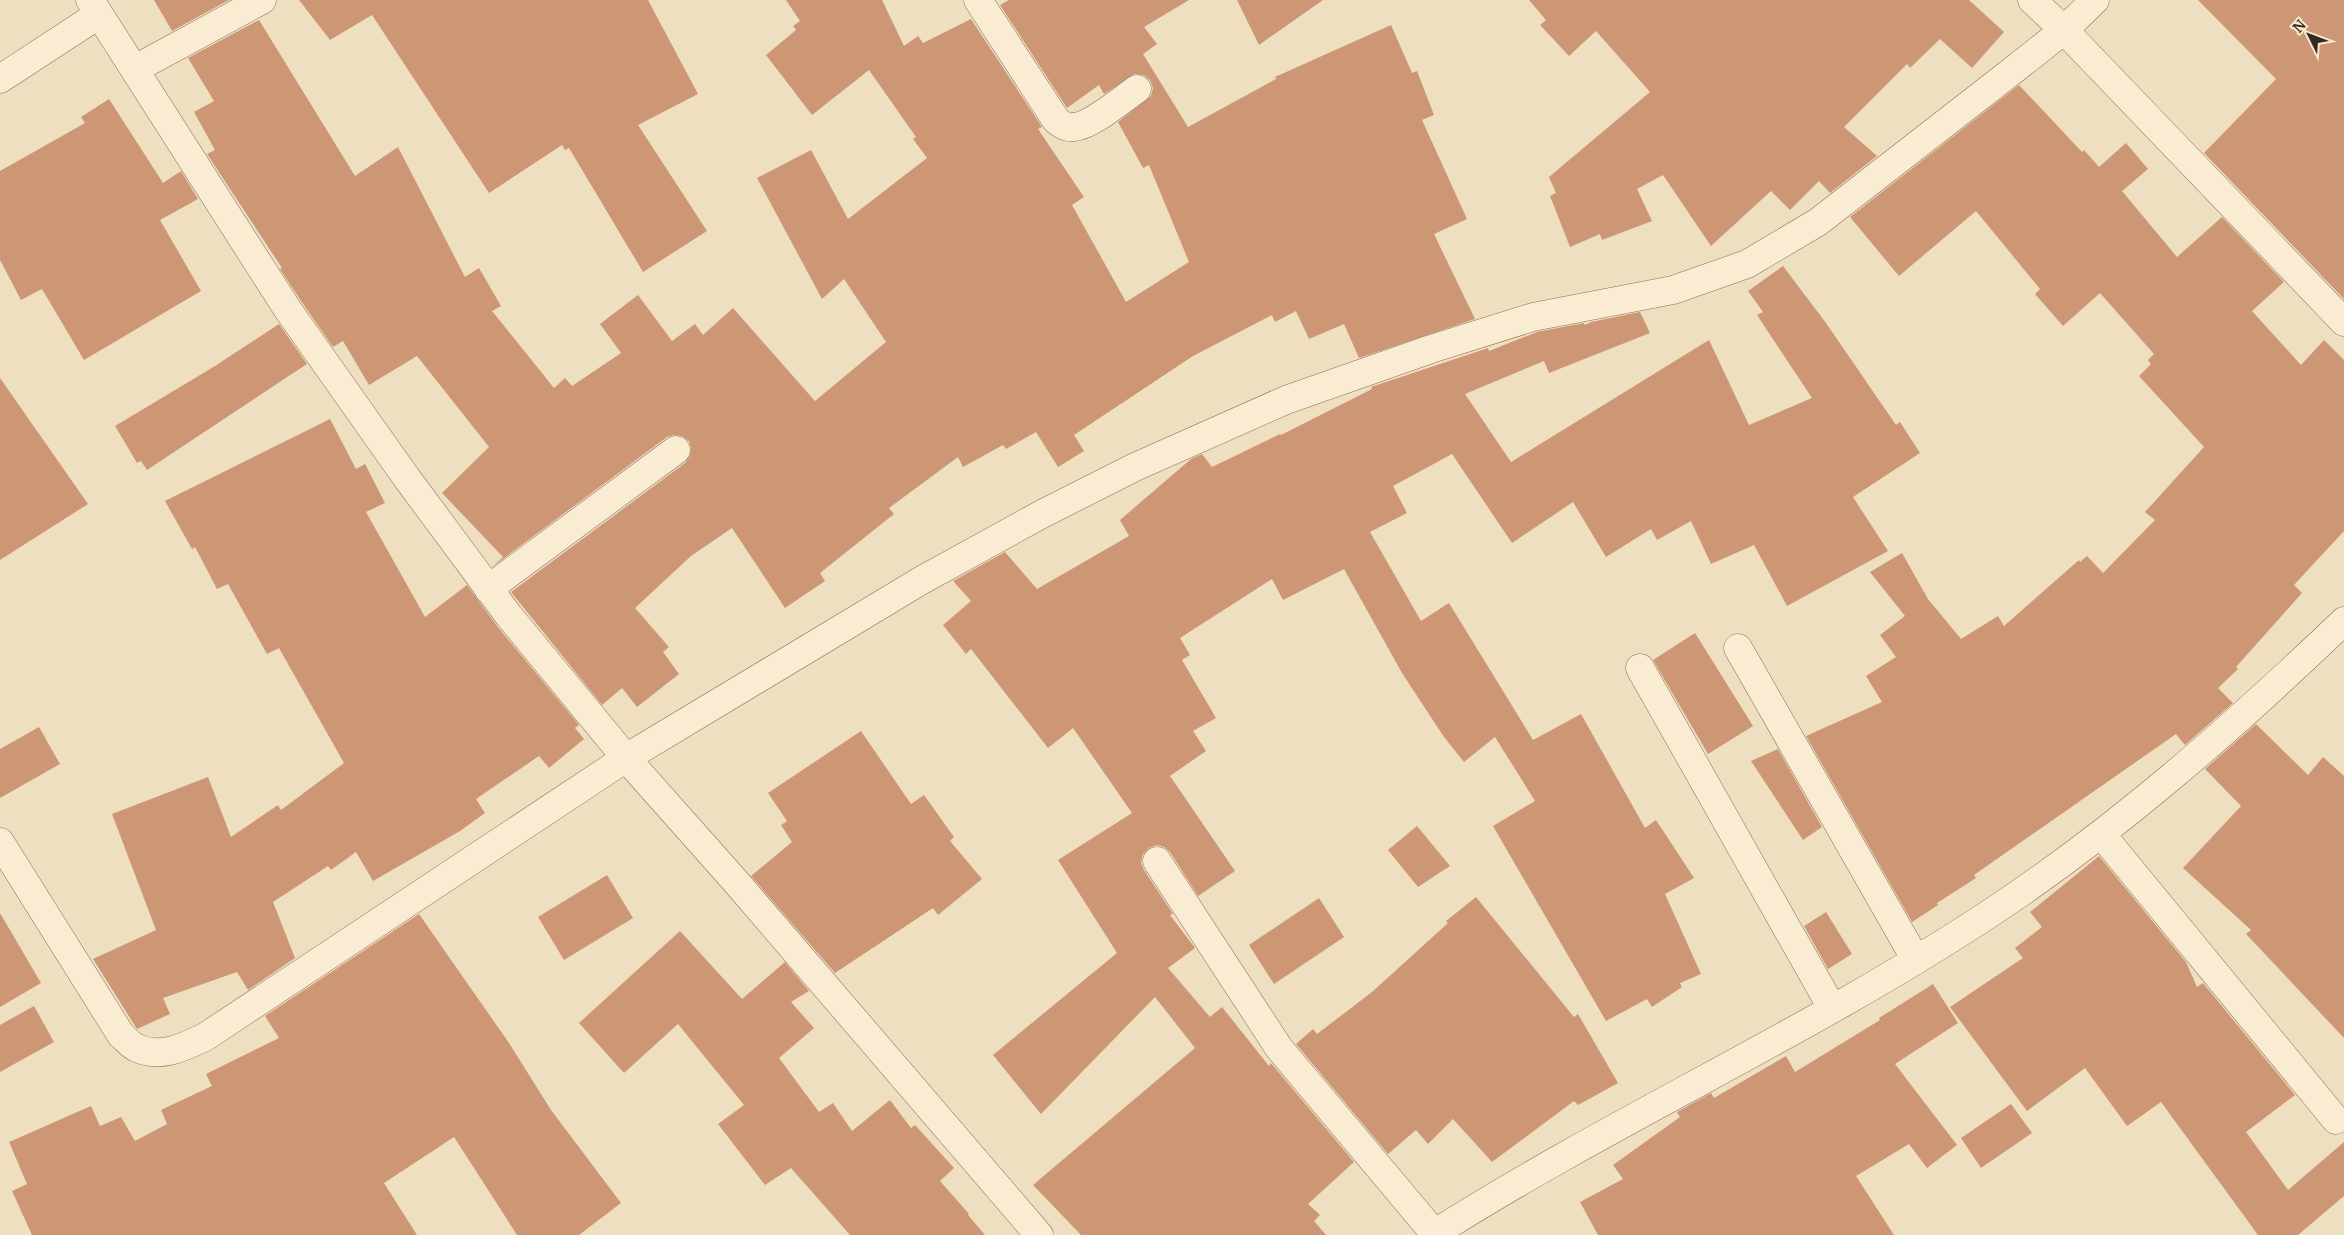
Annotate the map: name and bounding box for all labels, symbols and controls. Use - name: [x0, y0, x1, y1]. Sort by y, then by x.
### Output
- north arrow: [2284, 10, 2334, 60]
- text: N: [2289, 16, 2310, 36]

